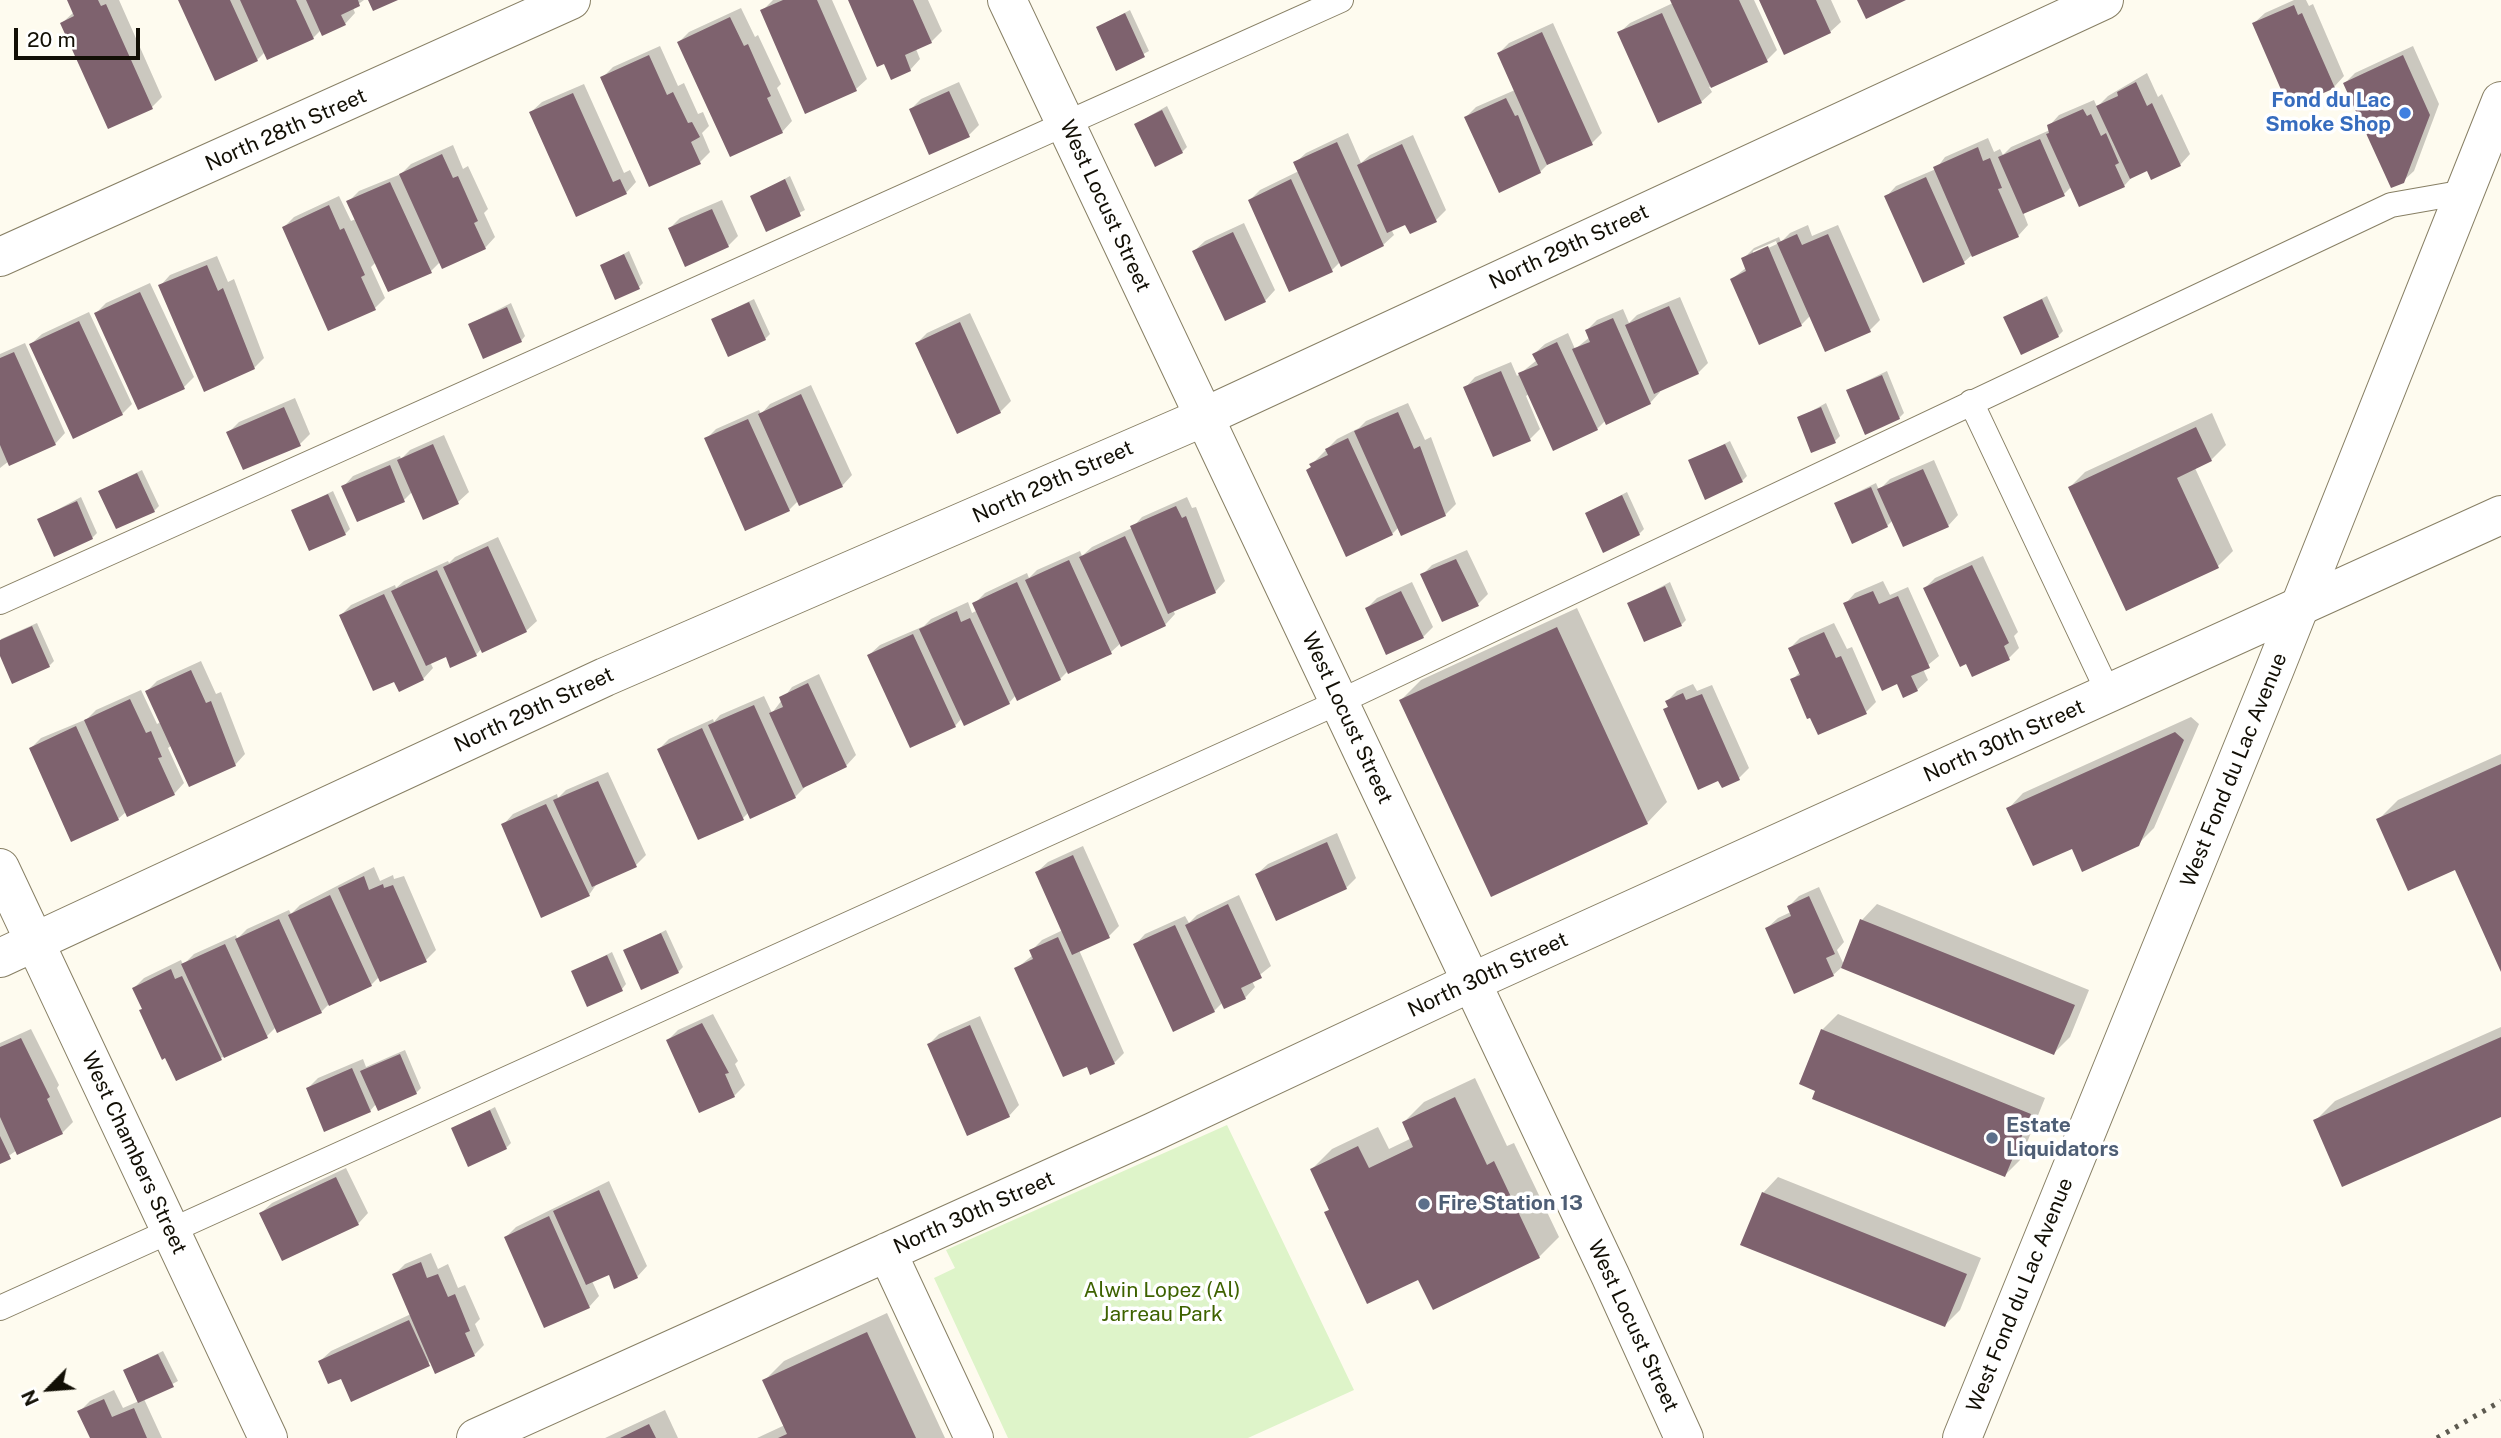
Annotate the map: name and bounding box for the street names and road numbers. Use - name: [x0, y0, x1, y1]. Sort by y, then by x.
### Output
- street label: North 28th Street: [202, 83, 370, 177]
- street label: West Locust Street: [1054, 116, 1156, 296]
- street label: North 29th Street: [1485, 199, 1653, 295]
- street label: North 29th Street: [969, 435, 1137, 529]
- street label: West Locust Street: [1296, 628, 1398, 808]
- street label: West Fond du Lac Avenue: [2175, 649, 2293, 891]
- street label: North 29th Street: [450, 662, 618, 758]
- street label: North 30th Street: [1920, 694, 2088, 788]
- street label: North 30th Street: [1404, 927, 1572, 1023]
- street label: West Chambers Street: [76, 1048, 192, 1258]
- street label: North 30th Street: [890, 1166, 1058, 1260]
- street label: West Fond du Lac Avenue: [1961, 1174, 2079, 1416]
- street label: West Locust Street: [1582, 1236, 1684, 1416]

